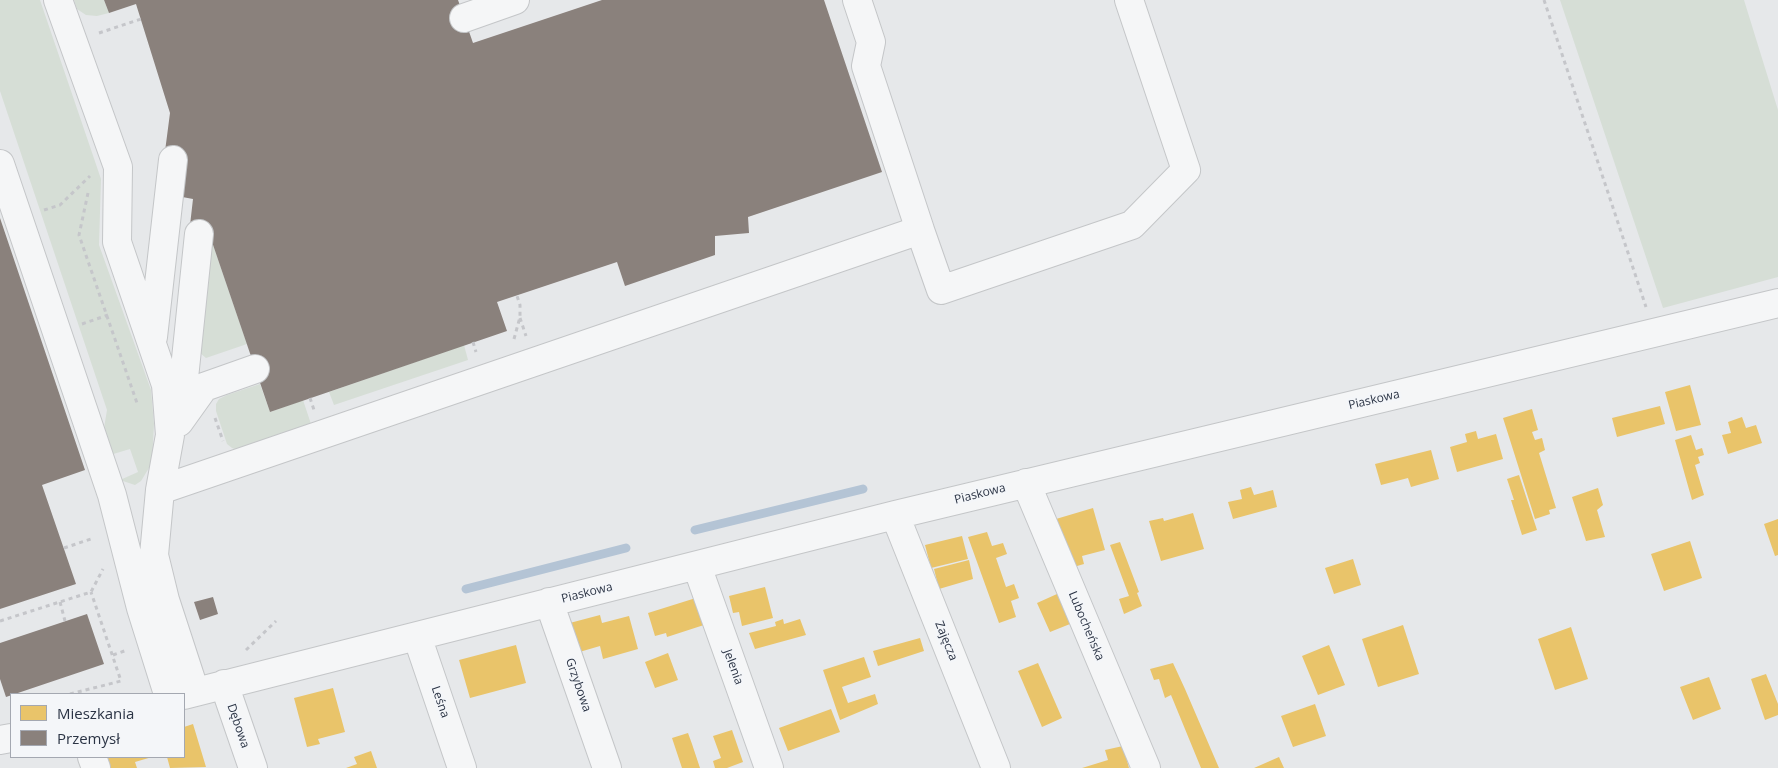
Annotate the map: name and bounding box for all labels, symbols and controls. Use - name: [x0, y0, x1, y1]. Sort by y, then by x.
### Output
- street label: Piaskowa: [1347, 387, 1401, 413]
- street label: Piaskowa: [953, 481, 1007, 507]
- street label: Piaskowa: [560, 580, 614, 606]
- street label: Lubocheńska: [1065, 589, 1107, 663]
- street label: Zajęcza: [932, 619, 960, 663]
- street label: Jelenia: [720, 647, 746, 687]
- street label: Grzybowa: [562, 656, 594, 714]
- street label: Leśna: [428, 684, 452, 720]
- legend: [10, 693, 185, 758]
- street label: Dębowa: [224, 702, 252, 750]
- text: Mieszkania: [57, 703, 134, 723]
- text: Przemysł: [57, 728, 120, 748]

